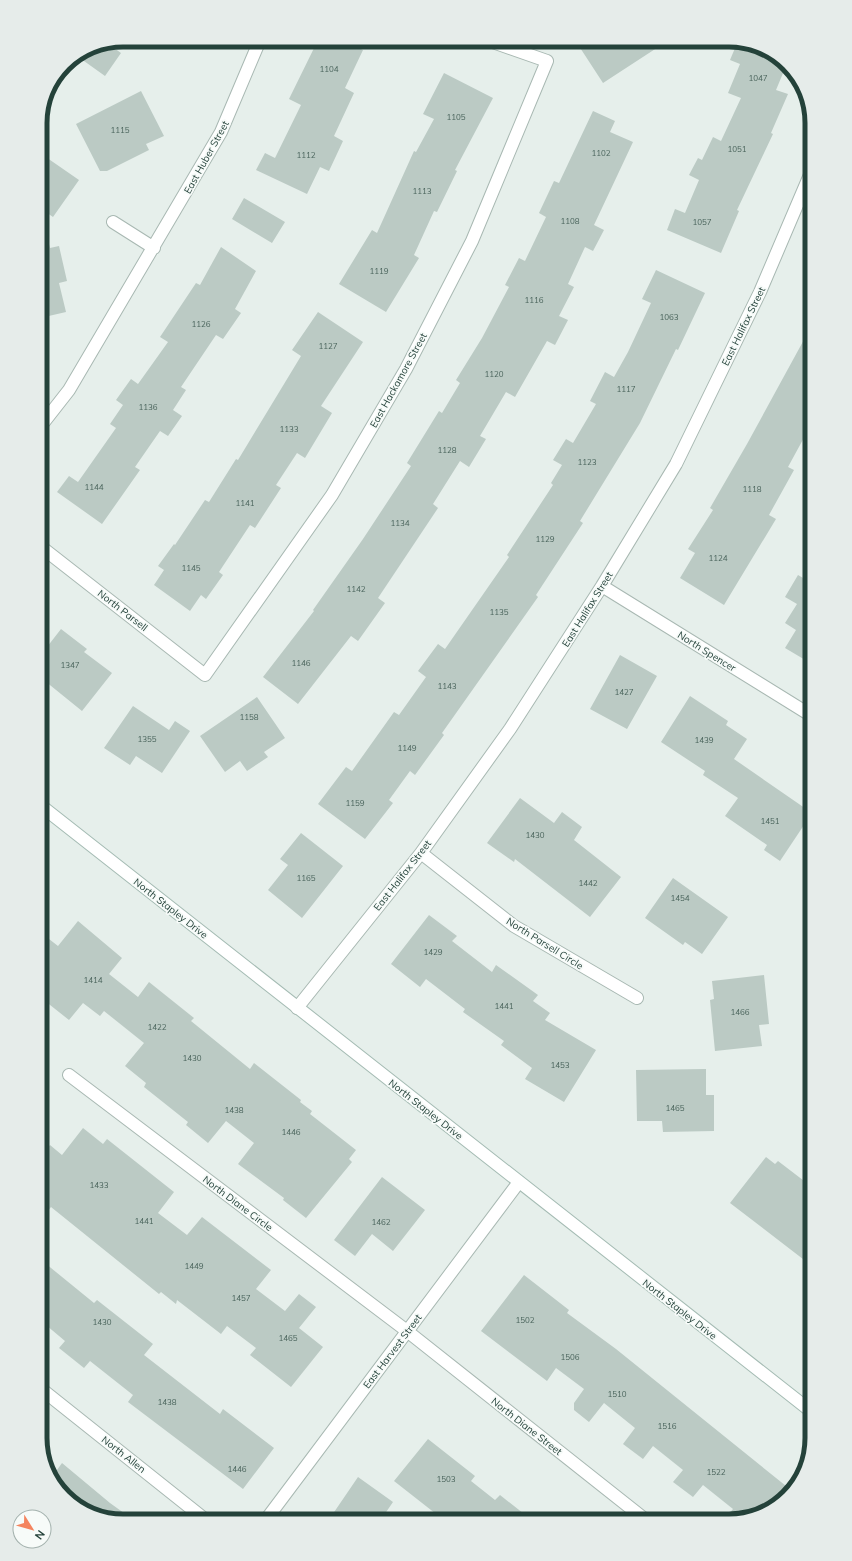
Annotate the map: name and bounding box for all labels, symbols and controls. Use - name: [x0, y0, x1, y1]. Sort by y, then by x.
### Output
- house number: 1104: [319, 64, 339, 74]
- house number: 1047: [748, 73, 768, 83]
- house number: 1105: [446, 112, 466, 122]
- street label: East Huber Street: [181, 118, 232, 196]
- house number: 1115: [110, 125, 130, 135]
- house number: 1051: [727, 144, 747, 154]
- house number: 1102: [591, 148, 611, 158]
- house number: 1112: [296, 150, 316, 160]
- house number: 1113: [412, 186, 432, 196]
- house number: 1108: [560, 216, 580, 226]
- house number: 1057: [692, 217, 712, 227]
- house number: 1119: [369, 266, 389, 276]
- street label: East Halifax Street: [719, 284, 768, 368]
- house number: 1116: [524, 295, 544, 305]
- house number: 1063: [659, 312, 679, 322]
- house number: 1126: [191, 319, 211, 329]
- street label: East Hackamore Street: [367, 330, 430, 430]
- house number: 1127: [318, 341, 338, 351]
- house number: 1120: [484, 369, 504, 379]
- house number: 1117: [616, 384, 636, 394]
- house number: 1136: [138, 402, 158, 412]
- house number: 1133: [279, 424, 299, 434]
- house number: 1128: [437, 445, 457, 455]
- house number: 1123: [577, 457, 597, 467]
- house number: 1144: [84, 482, 104, 492]
- house number: 1118: [742, 484, 762, 494]
- house number: 1141: [235, 498, 255, 508]
- house number: 1134: [390, 518, 410, 528]
- house number: 1129: [535, 534, 555, 544]
- house number: 1124: [708, 553, 728, 563]
- house number: 1145: [181, 563, 201, 573]
- street label: East Halifax Street: [559, 569, 616, 649]
- house number: 1142: [346, 584, 366, 594]
- street label: North Parsell: [95, 587, 150, 634]
- house number: 1135: [489, 607, 509, 617]
- street label: North Spencer: [675, 628, 739, 675]
- house number: 1146: [291, 658, 311, 668]
- house number: 1347: [60, 660, 80, 670]
- house number: 1143: [437, 681, 457, 691]
- house number: 1427: [614, 687, 634, 697]
- house number: 1158: [239, 712, 259, 722]
- house number: 1355: [137, 734, 157, 744]
- house number: 1439: [694, 735, 714, 745]
- house number: 1149: [397, 743, 417, 753]
- house number: 1159: [345, 798, 365, 808]
- house number: 1451: [760, 816, 780, 826]
- house number: 1430: [525, 830, 545, 840]
- street label: East Halifax Street: [371, 837, 434, 913]
- house number: 1165: [296, 873, 316, 883]
- street label: North Stapley Drive: [131, 875, 210, 941]
- house number: 1442: [578, 878, 598, 888]
- house number: 1454: [670, 893, 690, 903]
- street label: North Parsell Circle: [504, 915, 586, 972]
- house number: 1429: [423, 947, 443, 957]
- house number: 1414: [83, 975, 103, 985]
- house number: 1441: [494, 1001, 514, 1011]
- house number: 1466: [730, 1007, 750, 1017]
- house number: 1422: [147, 1022, 167, 1032]
- house number: 1430: [182, 1053, 202, 1063]
- house number: 1453: [550, 1060, 570, 1070]
- street label: North Stapley Drive: [386, 1076, 465, 1142]
- house number: 1465: [665, 1103, 685, 1113]
- house number: 1438: [224, 1105, 244, 1115]
- house number: 1446: [281, 1127, 301, 1137]
- street label: North Diane Circle: [200, 1173, 275, 1234]
- house number: 1433: [89, 1180, 109, 1190]
- house number: 1441: [134, 1216, 154, 1226]
- house number: 1462: [371, 1217, 391, 1227]
- house number: 1449: [184, 1261, 204, 1271]
- street label: North Stapley Drive: [640, 1276, 719, 1342]
- house number: 1457: [231, 1293, 251, 1303]
- street label: East Harvest Street: [360, 1311, 425, 1391]
- house number: 1502: [515, 1315, 535, 1325]
- house number: 1430: [92, 1317, 112, 1327]
- house number: 1465: [278, 1333, 298, 1343]
- house number: 1506: [560, 1352, 580, 1362]
- house number: 1510: [607, 1389, 627, 1399]
- street label: North Diane Street: [489, 1395, 565, 1458]
- house number: 1438: [157, 1397, 177, 1407]
- house number: 1516: [657, 1421, 677, 1431]
- street label: North Allen: [99, 1433, 148, 1476]
- house number: 1446: [227, 1464, 247, 1474]
- house number: 1522: [706, 1467, 726, 1477]
- house number: 1503: [436, 1474, 456, 1484]
- north arrow: [12, 1509, 52, 1549]
- text: N: [32, 1527, 48, 1543]

